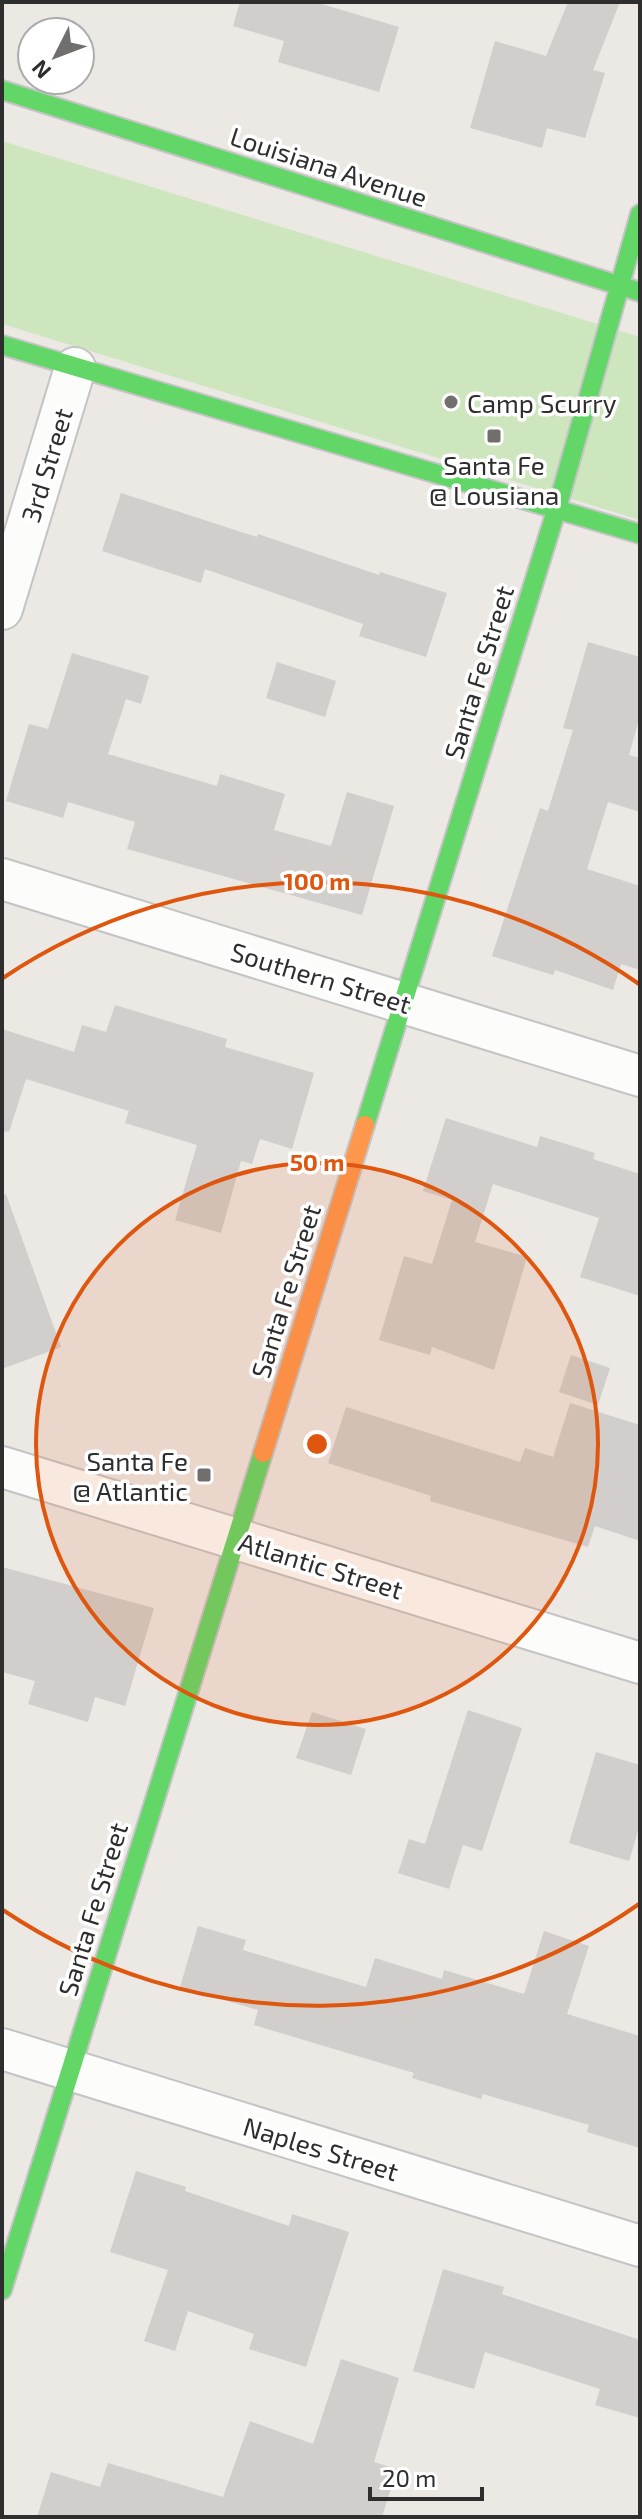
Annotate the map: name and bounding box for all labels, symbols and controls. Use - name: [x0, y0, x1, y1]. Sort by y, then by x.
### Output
- north arrow: [16, 16, 96, 96]
- text: N: [25, 55, 55, 85]
- street label: Louisiana Avenue: [227, 120, 431, 212]
- place label: Camp Scurry: [467, 387, 617, 418]
- marker: Camp Scurry: [442, 393, 460, 411]
- street label: 3rd Street: [14, 404, 78, 526]
- marker: Santa Fe @ Lousiana: [485, 427, 503, 445]
- place label: Santa Fe @ Lousiana: [429, 449, 559, 510]
- street label: Santa Fe Street: [437, 582, 519, 762]
- text: 100 m: [284, 866, 350, 895]
- street label: Southern Street: [227, 935, 415, 1019]
- text: 50 m: [290, 1147, 344, 1176]
- street label: Santa Fe Street: [244, 1201, 326, 1381]
- centre of rings: [303, 1430, 331, 1458]
- place label: Santa Fe @ Atlantic: [72, 1445, 188, 1506]
- marker: Santa Fe @ Atlantic: [195, 1466, 213, 1484]
- street label: Atlantic Street: [235, 1525, 407, 1605]
- street label: Santa Fe Street: [51, 1819, 133, 1999]
- street label: Naples Street: [240, 2110, 402, 2186]
- scale bar: [370, 2451, 482, 2501]
- text: 20 m: [382, 2463, 436, 2492]

